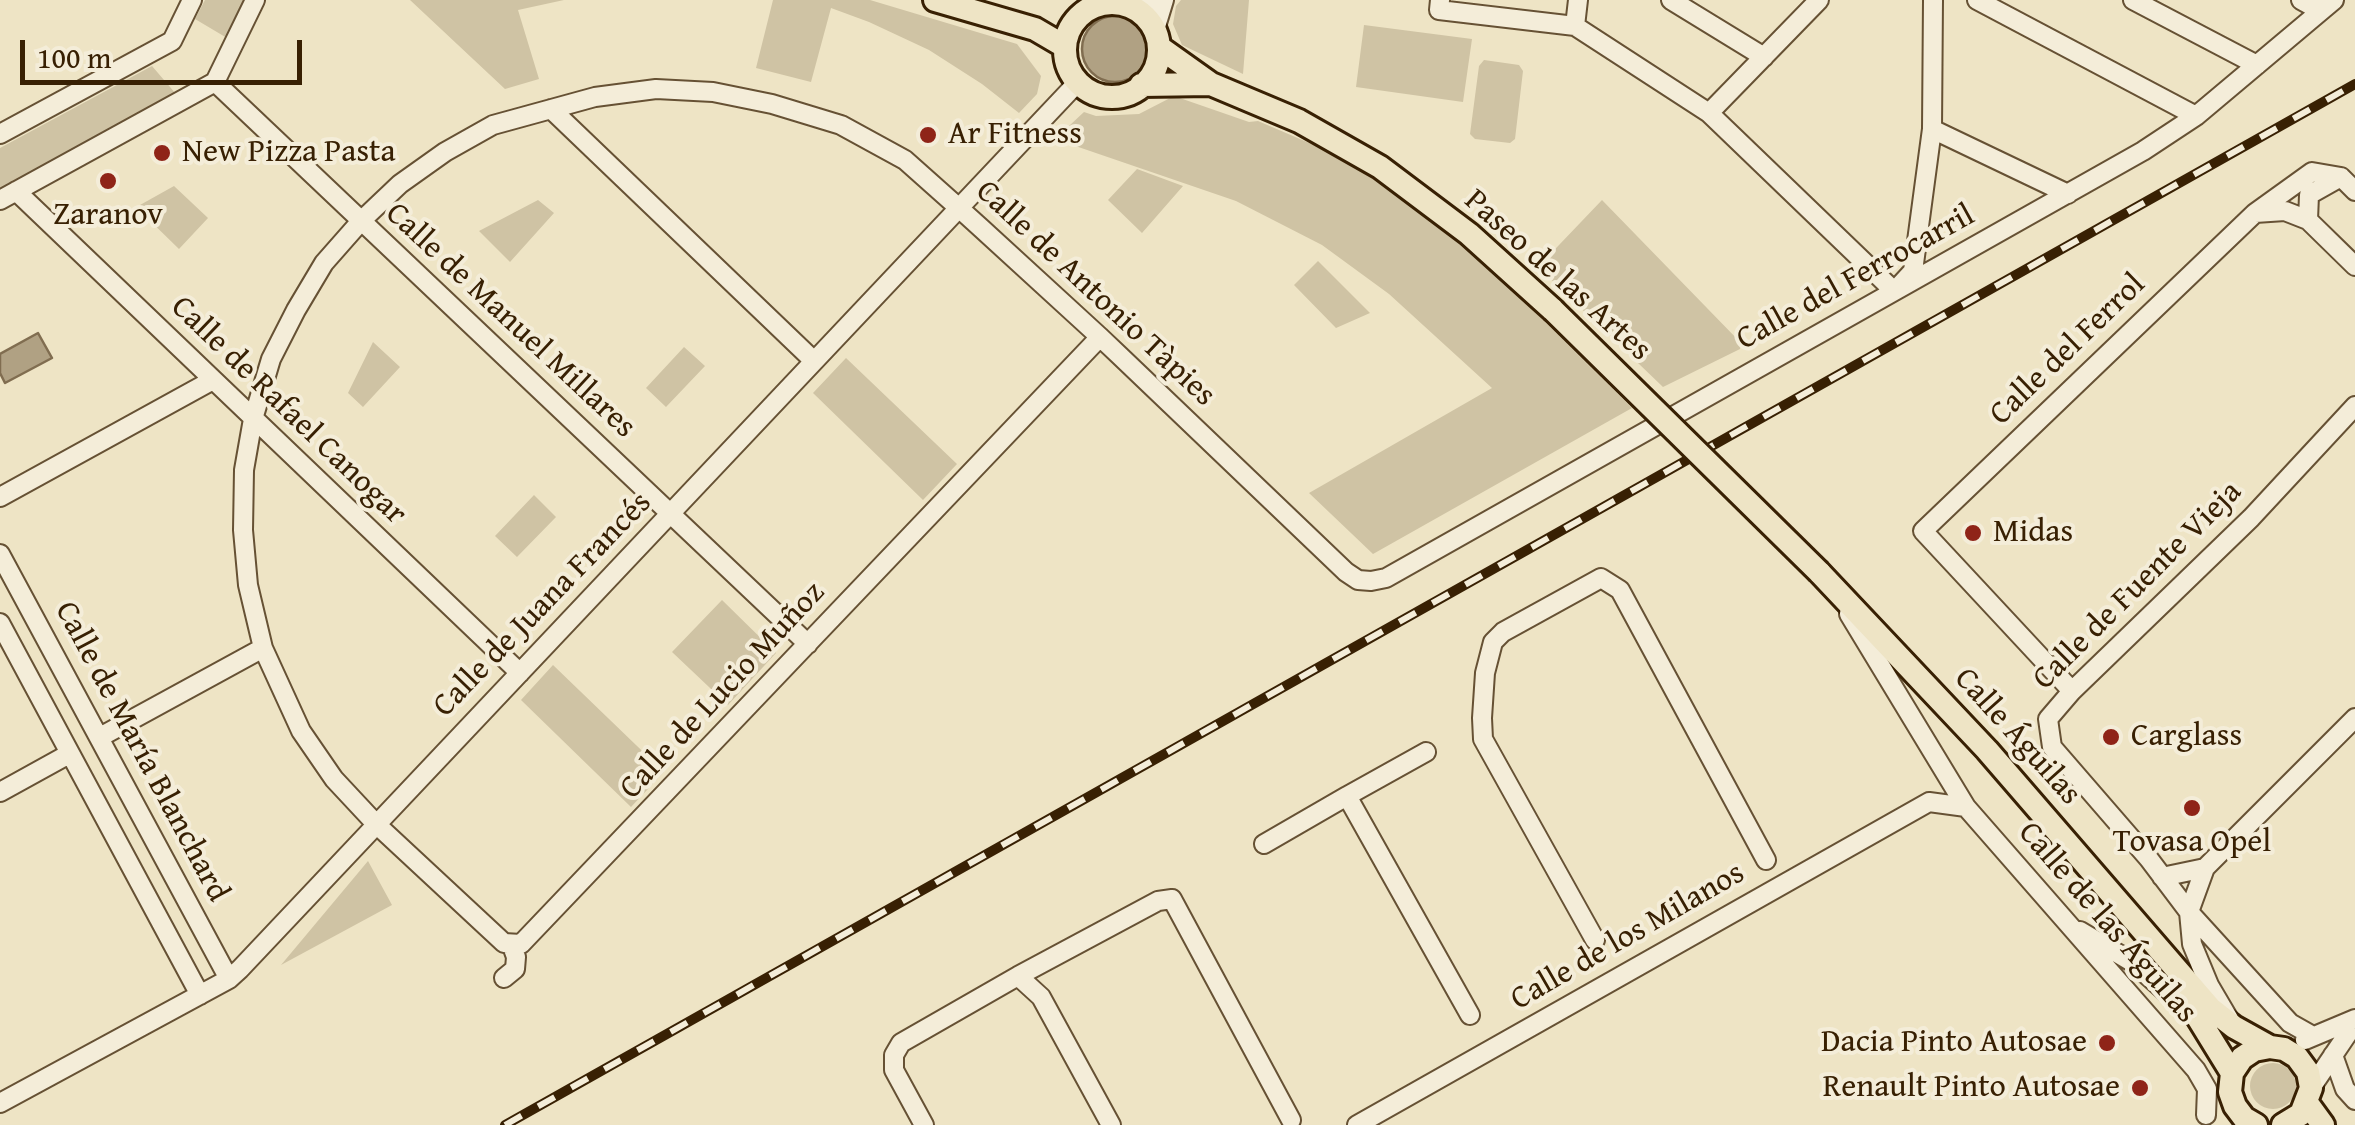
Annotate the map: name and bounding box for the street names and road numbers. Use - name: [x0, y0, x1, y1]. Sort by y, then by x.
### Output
- street label: Calle de Antonio Tàpies: [967, 173, 1223, 415]
- street label: Paseo de las Artes: [1456, 182, 1658, 370]
- street label: Calle de Manuel Millares: [377, 195, 643, 447]
- street label: Calle del Ferrocarril: [1730, 197, 1982, 359]
- street label: Calle del Ferrol: [1982, 266, 2154, 434]
- street label: Calle de Rafael Canogar: [162, 289, 414, 533]
- street label: Calle de Fuente Vieja: [2026, 474, 2250, 698]
- street label: Calle de Juana Francés: [426, 485, 660, 725]
- street label: Calle de Lucio Muñoz: [612, 574, 834, 808]
- street label: Calle de María Blanchard: [46, 595, 236, 909]
- street label: Calle Águilas: [1946, 661, 2088, 813]
- street label: Calle de las Águilas: [2009, 815, 2205, 1031]
- street label: Calle de los Milanos: [1504, 855, 1752, 1019]

